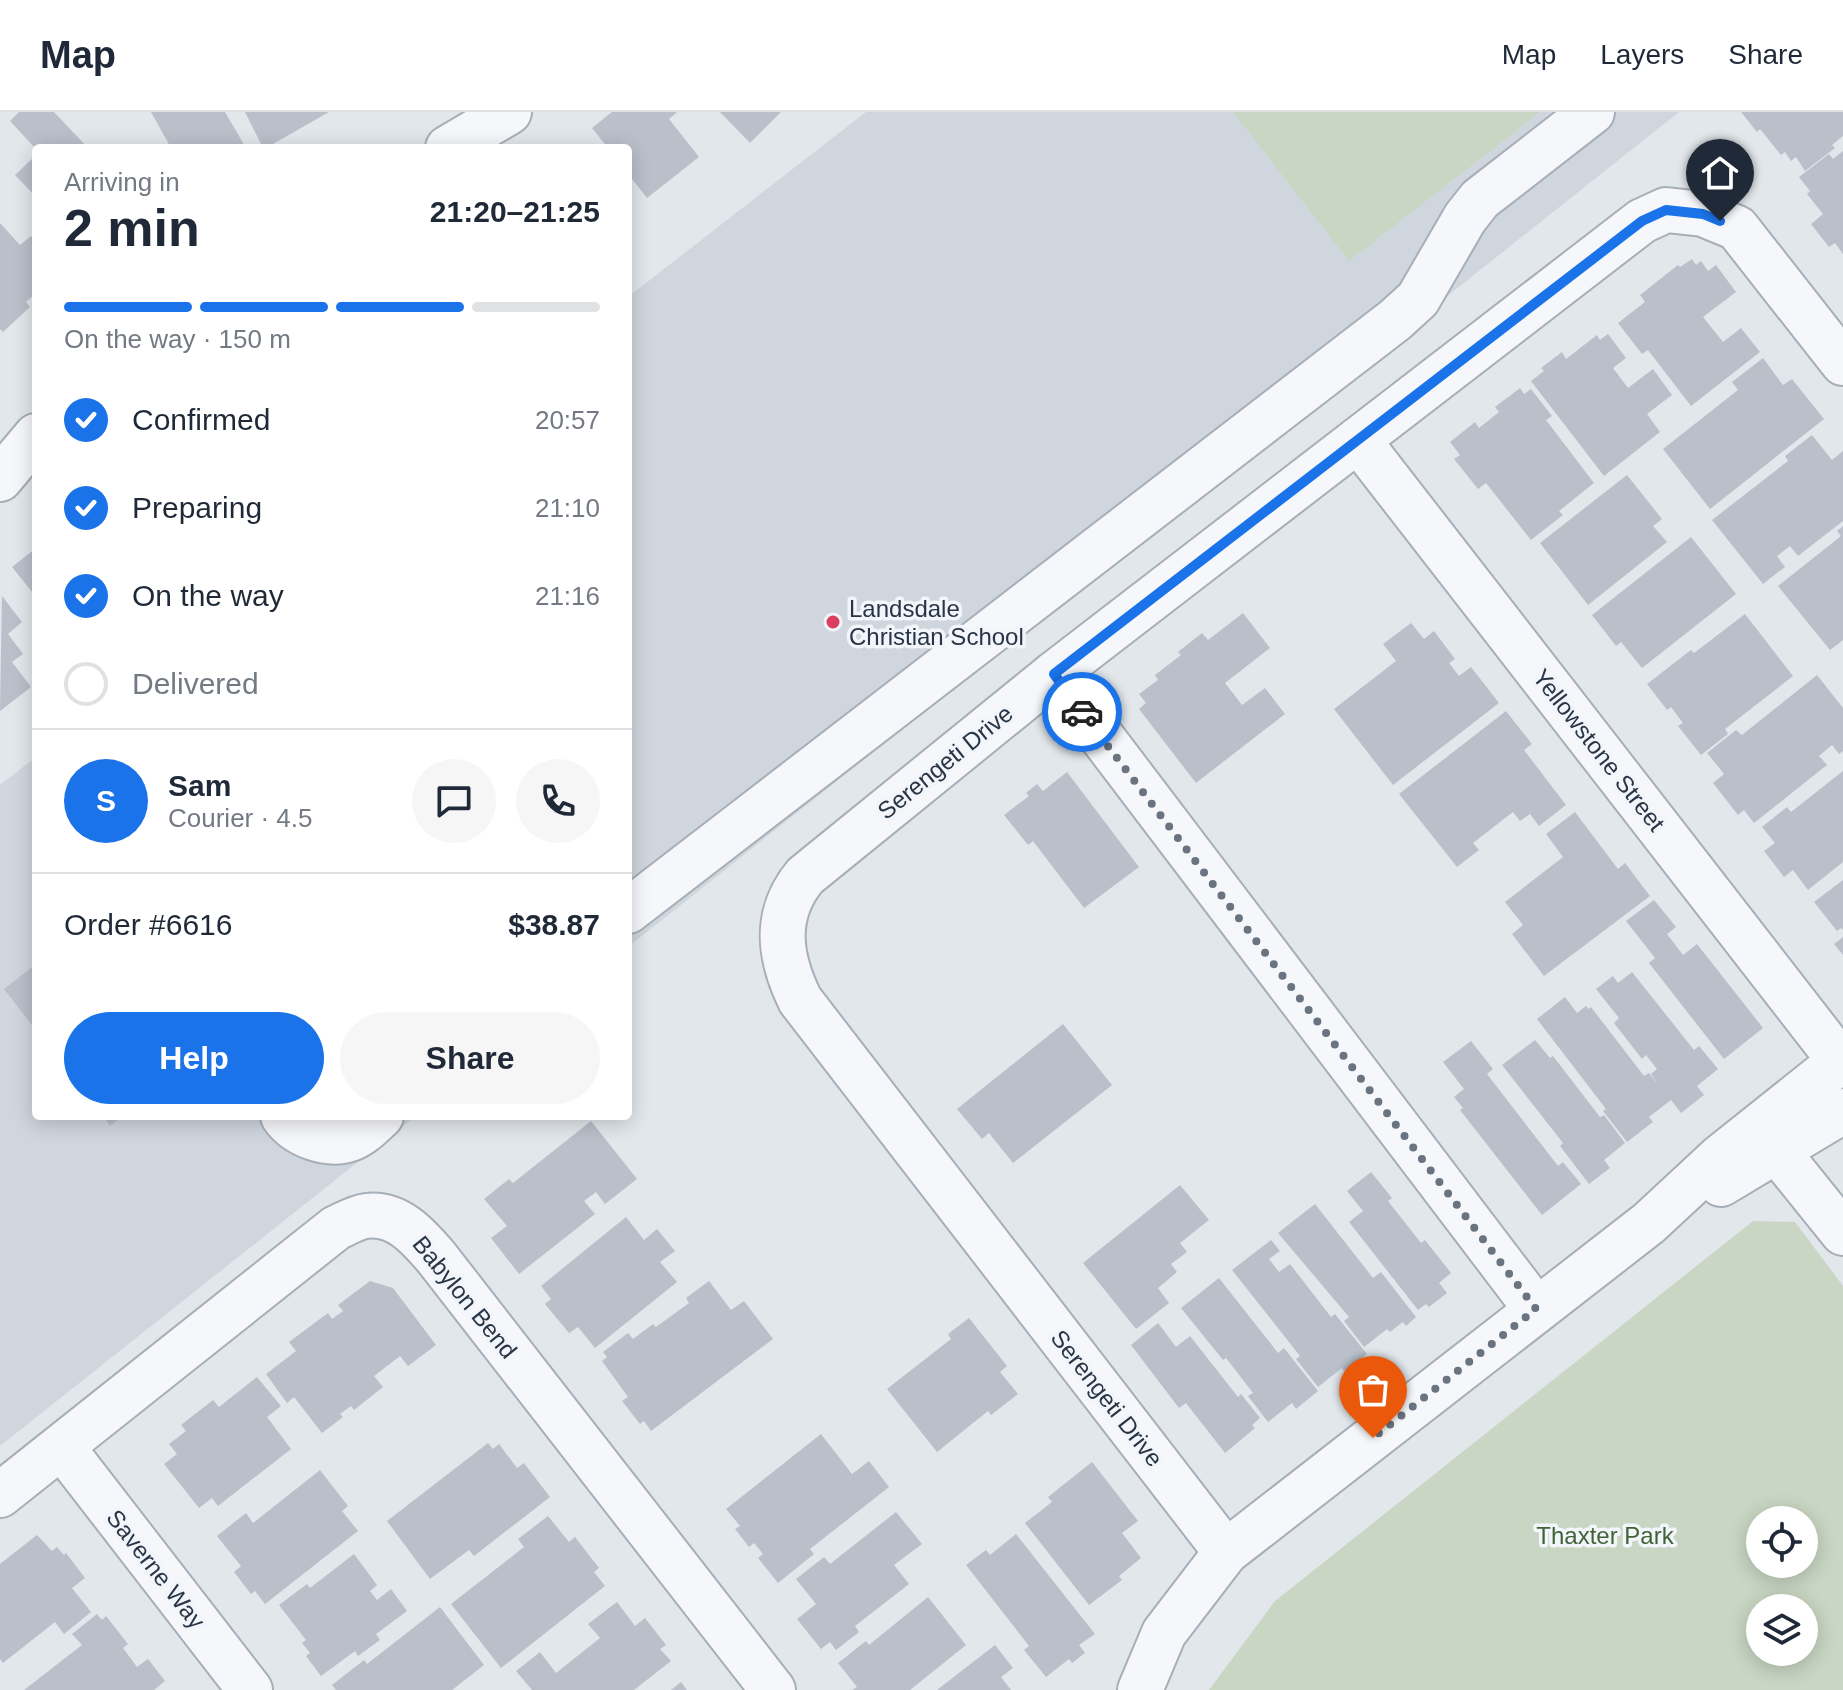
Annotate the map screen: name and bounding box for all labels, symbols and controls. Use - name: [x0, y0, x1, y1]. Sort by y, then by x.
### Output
- text: Map: [40, 34, 116, 76]
- text: Map: [1502, 39, 1556, 70]
- text: Layers: [1600, 39, 1684, 70]
- text: Share: [1728, 39, 1803, 70]
- pin: [1686, 139, 1754, 221]
- icon: home: [1698, 151, 1742, 195]
- text: Arriving in: [64, 167, 180, 197]
- text: 21:20–21:25: [430, 195, 600, 228]
- text: 2 min: [64, 199, 200, 257]
- text: On the way · 150 m: [64, 324, 291, 354]
- icon: check: [64, 398, 108, 442]
- text: Confirmed: [132, 403, 270, 436]
- text: 20:57: [535, 405, 600, 435]
- icon: check: [64, 486, 108, 530]
- text: Preparing: [132, 491, 262, 524]
- text: 21:10: [535, 493, 600, 523]
- icon: check: [64, 574, 108, 618]
- text: On the way: [132, 579, 284, 612]
- text: 21:16: [535, 581, 600, 611]
- place label: Landsdale Christian School: [849, 595, 1024, 650]
- marker: Landsdale Christian School: [824, 613, 842, 631]
- street label: Yellowstone Street: [1527, 664, 1671, 837]
- text: Delivered: [132, 667, 259, 700]
- courier: [1042, 672, 1122, 752]
- icon: car: [1060, 690, 1104, 734]
- street label: Serengeti Drive: [872, 699, 1018, 825]
- button: chat: [412, 759, 496, 843]
- button: phone: [516, 759, 600, 843]
- text: Sam: [168, 769, 231, 802]
- text: S: [96, 784, 116, 817]
- text: Courier · 4.5: [168, 803, 313, 833]
- text: Order #6616: [64, 908, 232, 941]
- text: $38.87: [508, 908, 600, 941]
- button: Help: [64, 1012, 324, 1104]
- button: Share: [340, 1012, 600, 1104]
- street label: Babylon Bend: [407, 1230, 523, 1364]
- street label: Serengeti Drive: [1045, 1325, 1169, 1471]
- pin: [1339, 1356, 1407, 1438]
- icon: bag: [1351, 1368, 1395, 1412]
- street label: Saverne Way: [101, 1504, 211, 1634]
- map controls: [1746, 1506, 1818, 1666]
- button: locate: [1746, 1506, 1818, 1578]
- park label: Thaxter Park: [1536, 1522, 1675, 1549]
- button: layers: [1746, 1594, 1818, 1666]

